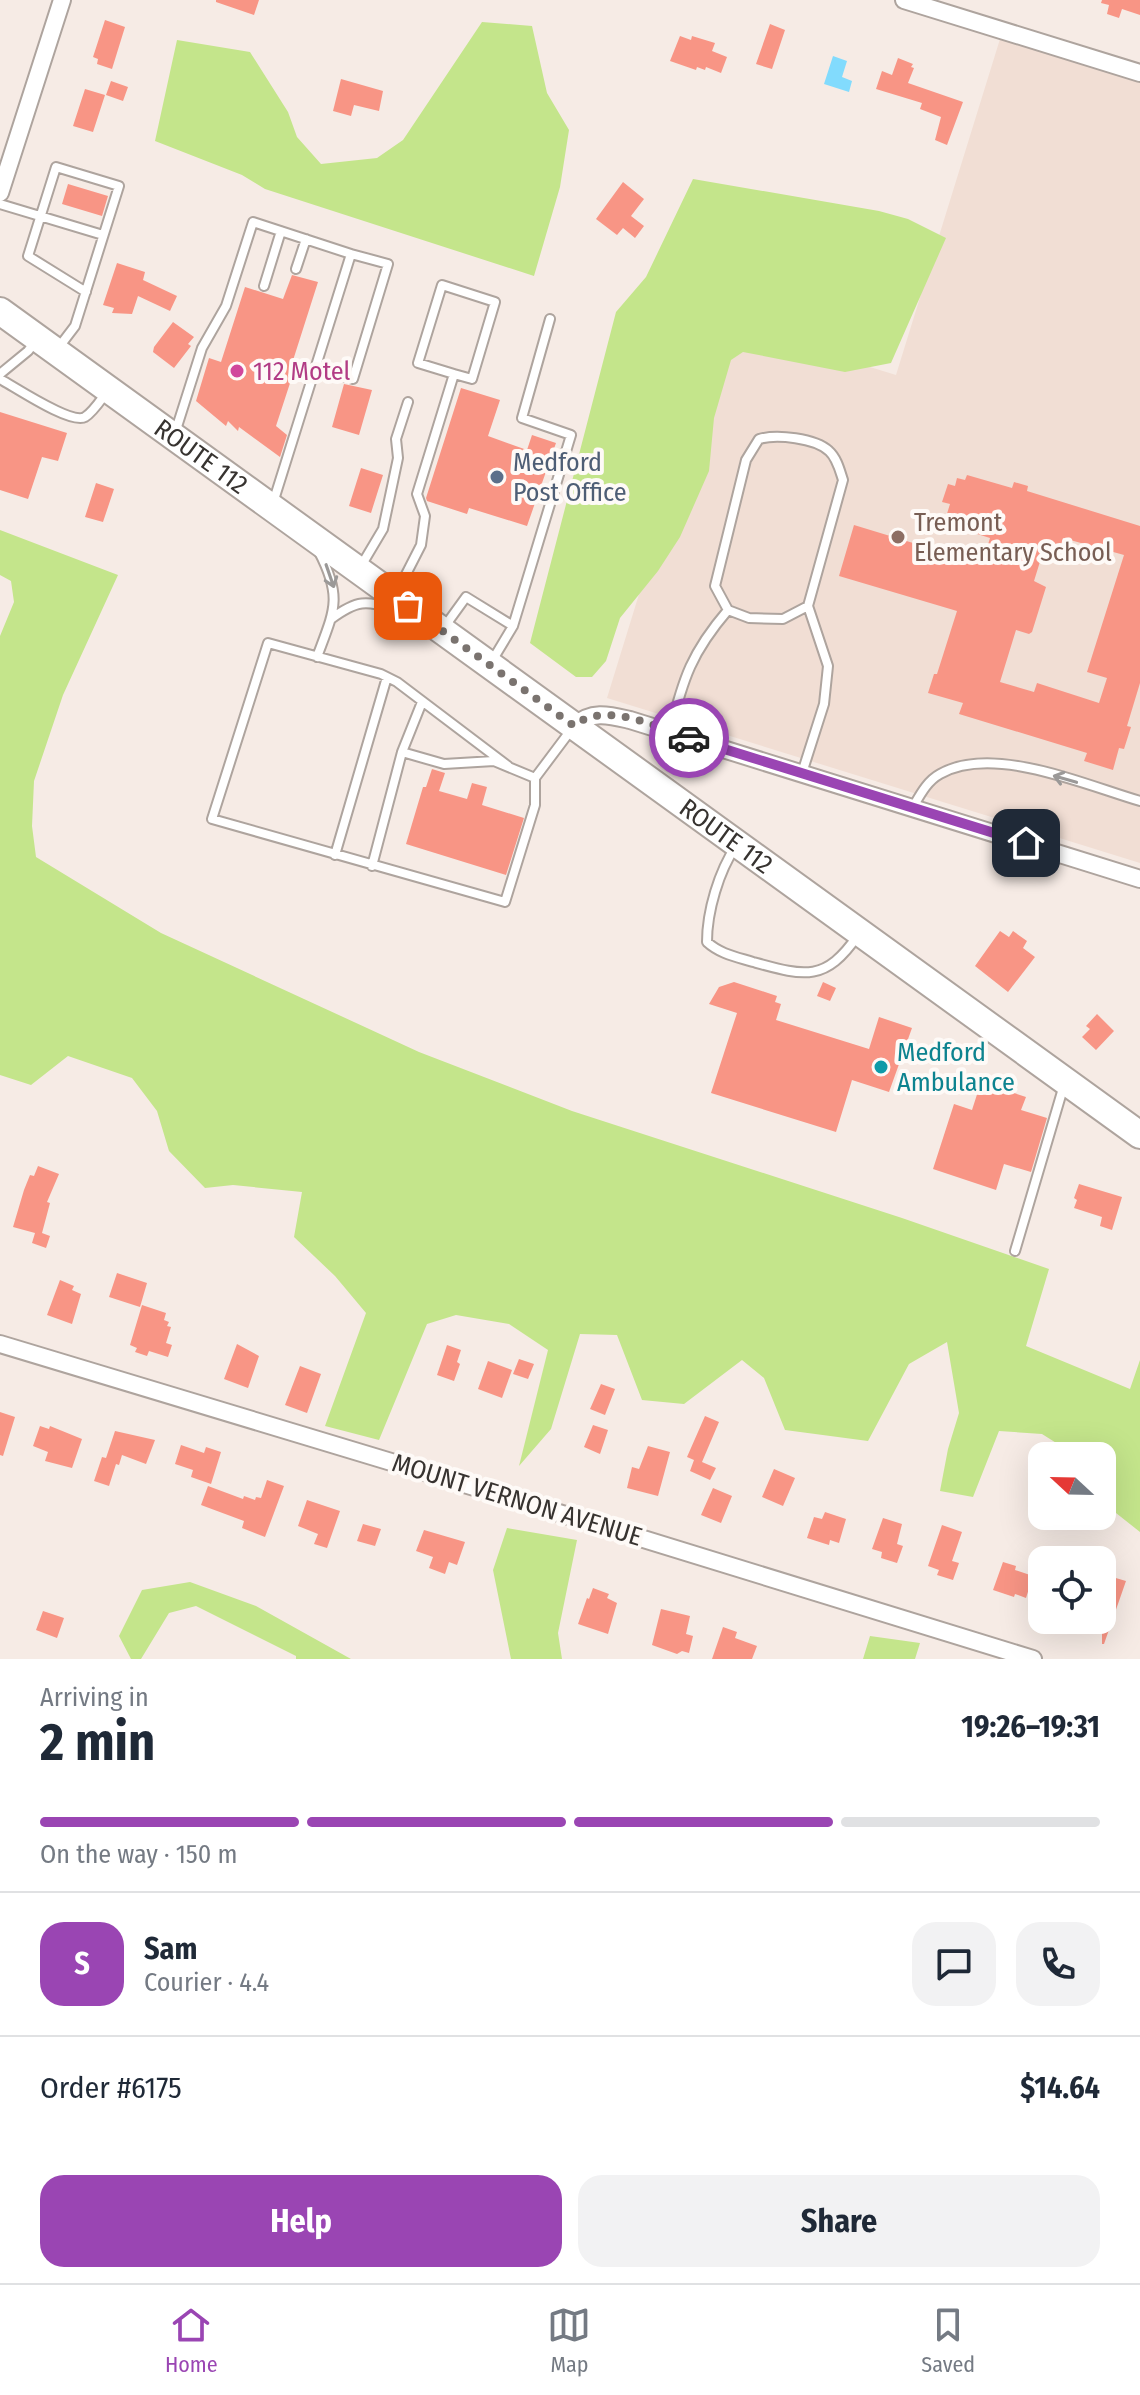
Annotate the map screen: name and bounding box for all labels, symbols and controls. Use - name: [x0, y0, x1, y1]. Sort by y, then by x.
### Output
- place label: 112 Motel: [253, 356, 351, 387]
- marker: 112 Motel: [228, 362, 246, 380]
- street label: ROUTE 112: [148, 412, 254, 500]
- place label: Medford Post Office: [513, 447, 627, 508]
- marker: Medford Post Office: [488, 468, 506, 486]
- place label: Tremont Elementary School: [914, 507, 1112, 568]
- marker: Tremont Elementary School: [889, 528, 907, 546]
- one-way arrow: [323, 563, 338, 588]
- pin: [374, 572, 442, 640]
- icon: bag: [386, 584, 430, 628]
- courier: [649, 698, 729, 778]
- icon: car: [667, 716, 711, 760]
- one-way arrow: [1053, 771, 1079, 786]
- street label: ROUTE 112: [674, 792, 779, 880]
- pin: [992, 809, 1060, 877]
- icon: home: [1004, 821, 1048, 865]
- place label: Medford Ambulance: [897, 1037, 1015, 1098]
- marker: Medford Ambulance: [872, 1058, 890, 1076]
- north arrow: [1028, 1442, 1116, 1530]
- map controls: [1028, 1442, 1116, 1634]
- street label: MOUNT VERNON AVENUE: [388, 1447, 646, 1553]
- button: locate: [1028, 1546, 1116, 1634]
- text: Arriving in: [40, 1682, 149, 1713]
- text: 19:26–19:31: [961, 1709, 1100, 1745]
- text: 2 min: [40, 1711, 155, 1774]
- text: On the way · 150 m: [40, 1839, 237, 1870]
- button: chat: [912, 1922, 996, 2006]
- button: phone: [1016, 1922, 1100, 2006]
- text: Sam: [144, 1931, 197, 1967]
- text: S: [74, 1946, 90, 1982]
- text: Courier · 4.4: [144, 1967, 269, 1998]
- text: Order #6175: [40, 2070, 182, 2106]
- text: $14.64: [1020, 2070, 1100, 2106]
- button: Help: [40, 2175, 562, 2267]
- button: Share: [578, 2175, 1100, 2267]
- tab: Home: [165, 2303, 218, 2378]
- tab: Map: [547, 2303, 591, 2378]
- tab: Saved: [921, 2303, 975, 2378]

